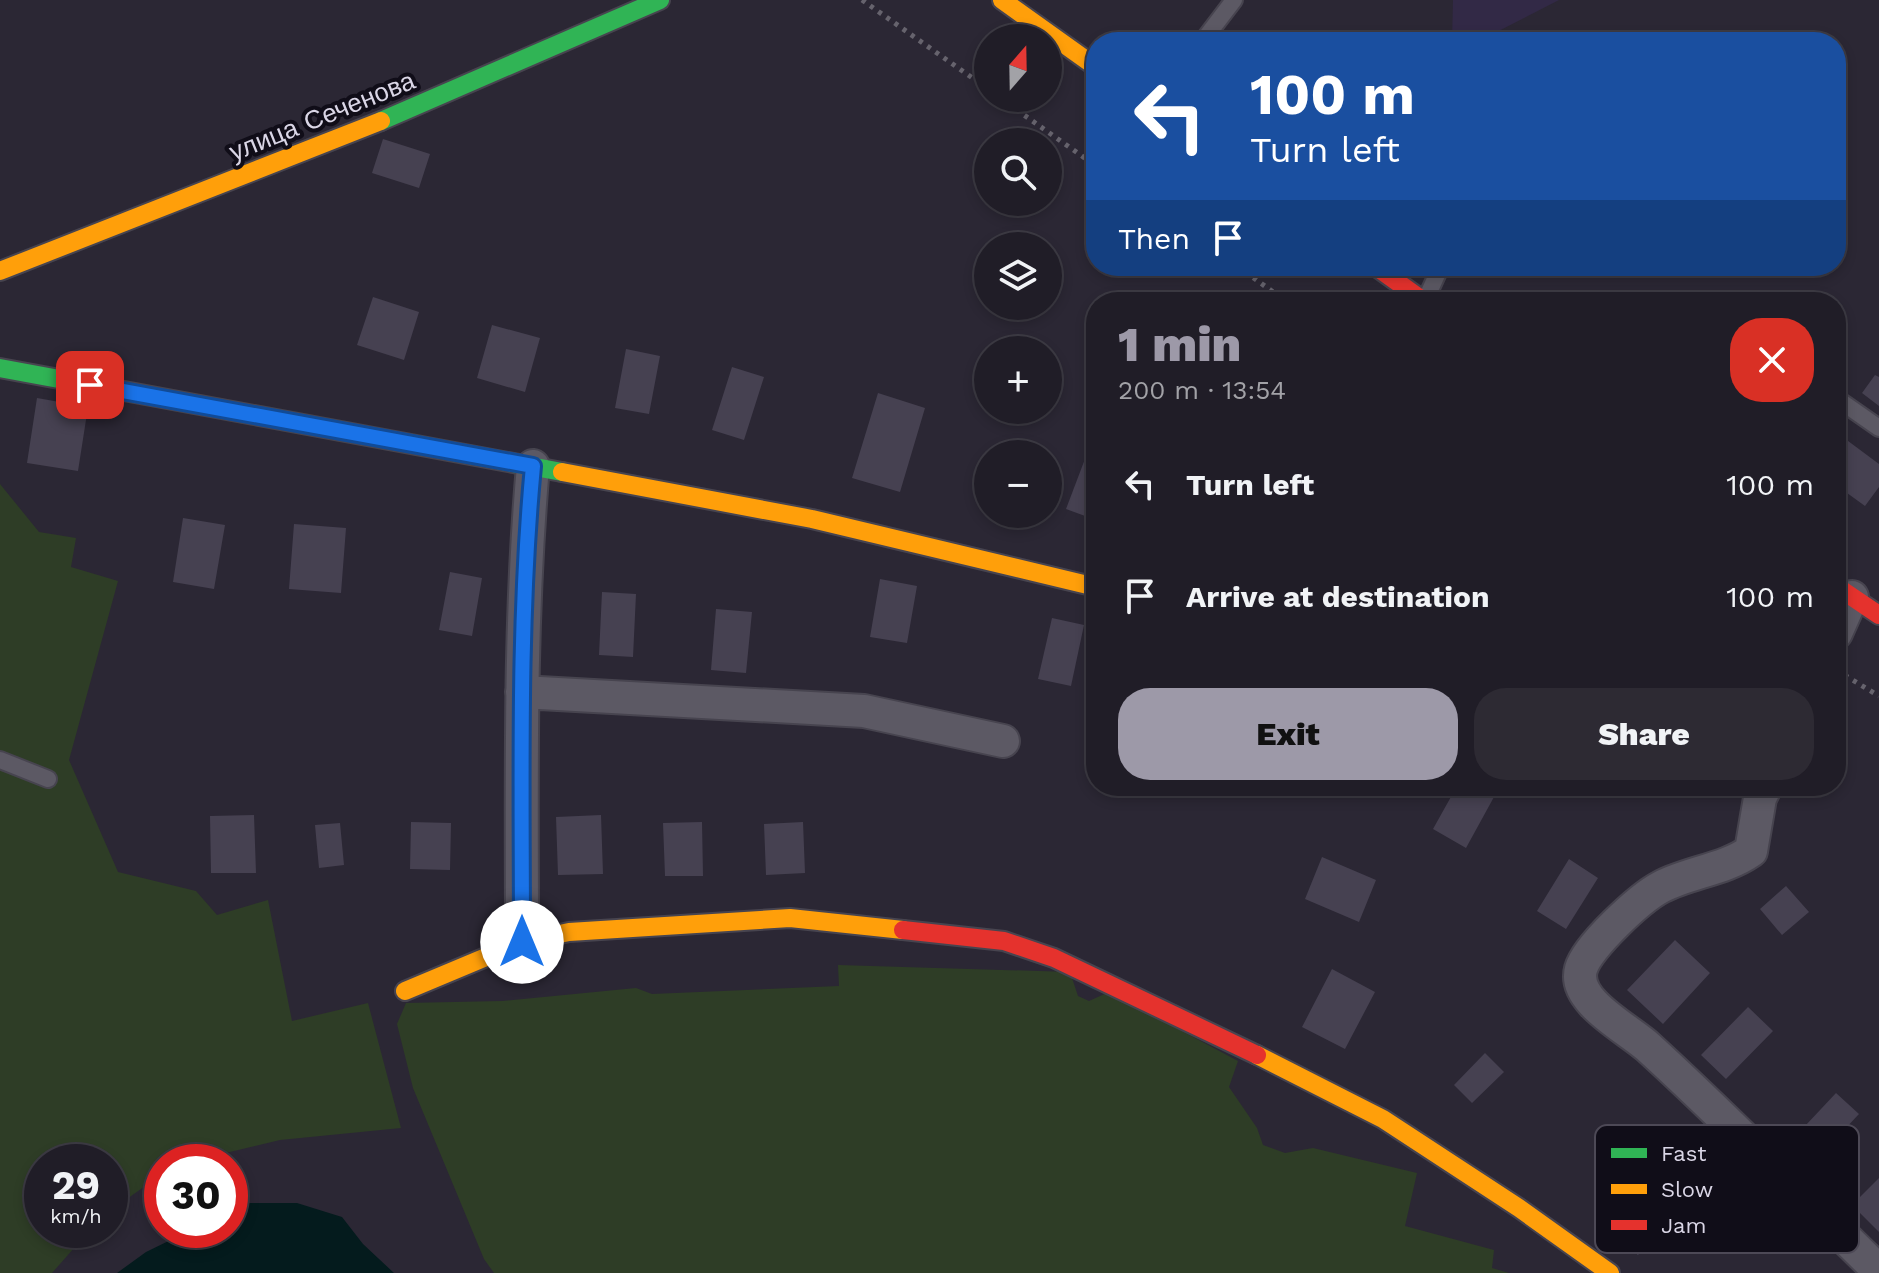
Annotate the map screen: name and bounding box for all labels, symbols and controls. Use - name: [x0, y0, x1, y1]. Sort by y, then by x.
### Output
- north arrow: [974, 24, 1062, 112]
- map controls: [974, 24, 1062, 528]
- text: 100 m: [1250, 62, 1415, 128]
- icon: left: [1118, 64, 1222, 168]
- street label: улица Сеченова: [225, 65, 420, 167]
- button: search: [974, 128, 1062, 216]
- text: Turn left: [1250, 129, 1400, 171]
- icon: arrive: [1206, 216, 1250, 260]
- text: Then: [1118, 221, 1190, 256]
- button: layers: [974, 232, 1062, 320]
- text: 1 min: [1118, 316, 1241, 373]
- button: close: [1730, 318, 1814, 402]
- button: +: [974, 336, 1062, 424]
- pin: [56, 351, 124, 419]
- icon: arrive: [68, 363, 112, 407]
- text: 200 m · 13:54: [1118, 375, 1286, 405]
- button: −: [974, 440, 1062, 528]
- icon: left: [1118, 462, 1162, 506]
- text: Turn left: [1186, 467, 1314, 502]
- text: 100 m: [1726, 467, 1814, 502]
- icon: arrive: [1118, 574, 1162, 618]
- text: Arrive at destination: [1186, 579, 1490, 614]
- text: 100 m: [1726, 579, 1814, 614]
- button: Exit: [1118, 688, 1458, 780]
- button: Share: [1474, 688, 1814, 780]
- position arrow: [480, 900, 564, 984]
- legend: [1595, 1125, 1859, 1253]
- text: Fast: [1661, 1141, 1707, 1166]
- speed limit sign: 30: [144, 1144, 248, 1248]
- text: 29: [52, 1162, 100, 1209]
- text: Slow: [1661, 1177, 1713, 1202]
- text: km/h: [50, 1204, 102, 1228]
- text: Jam: [1661, 1213, 1706, 1238]

